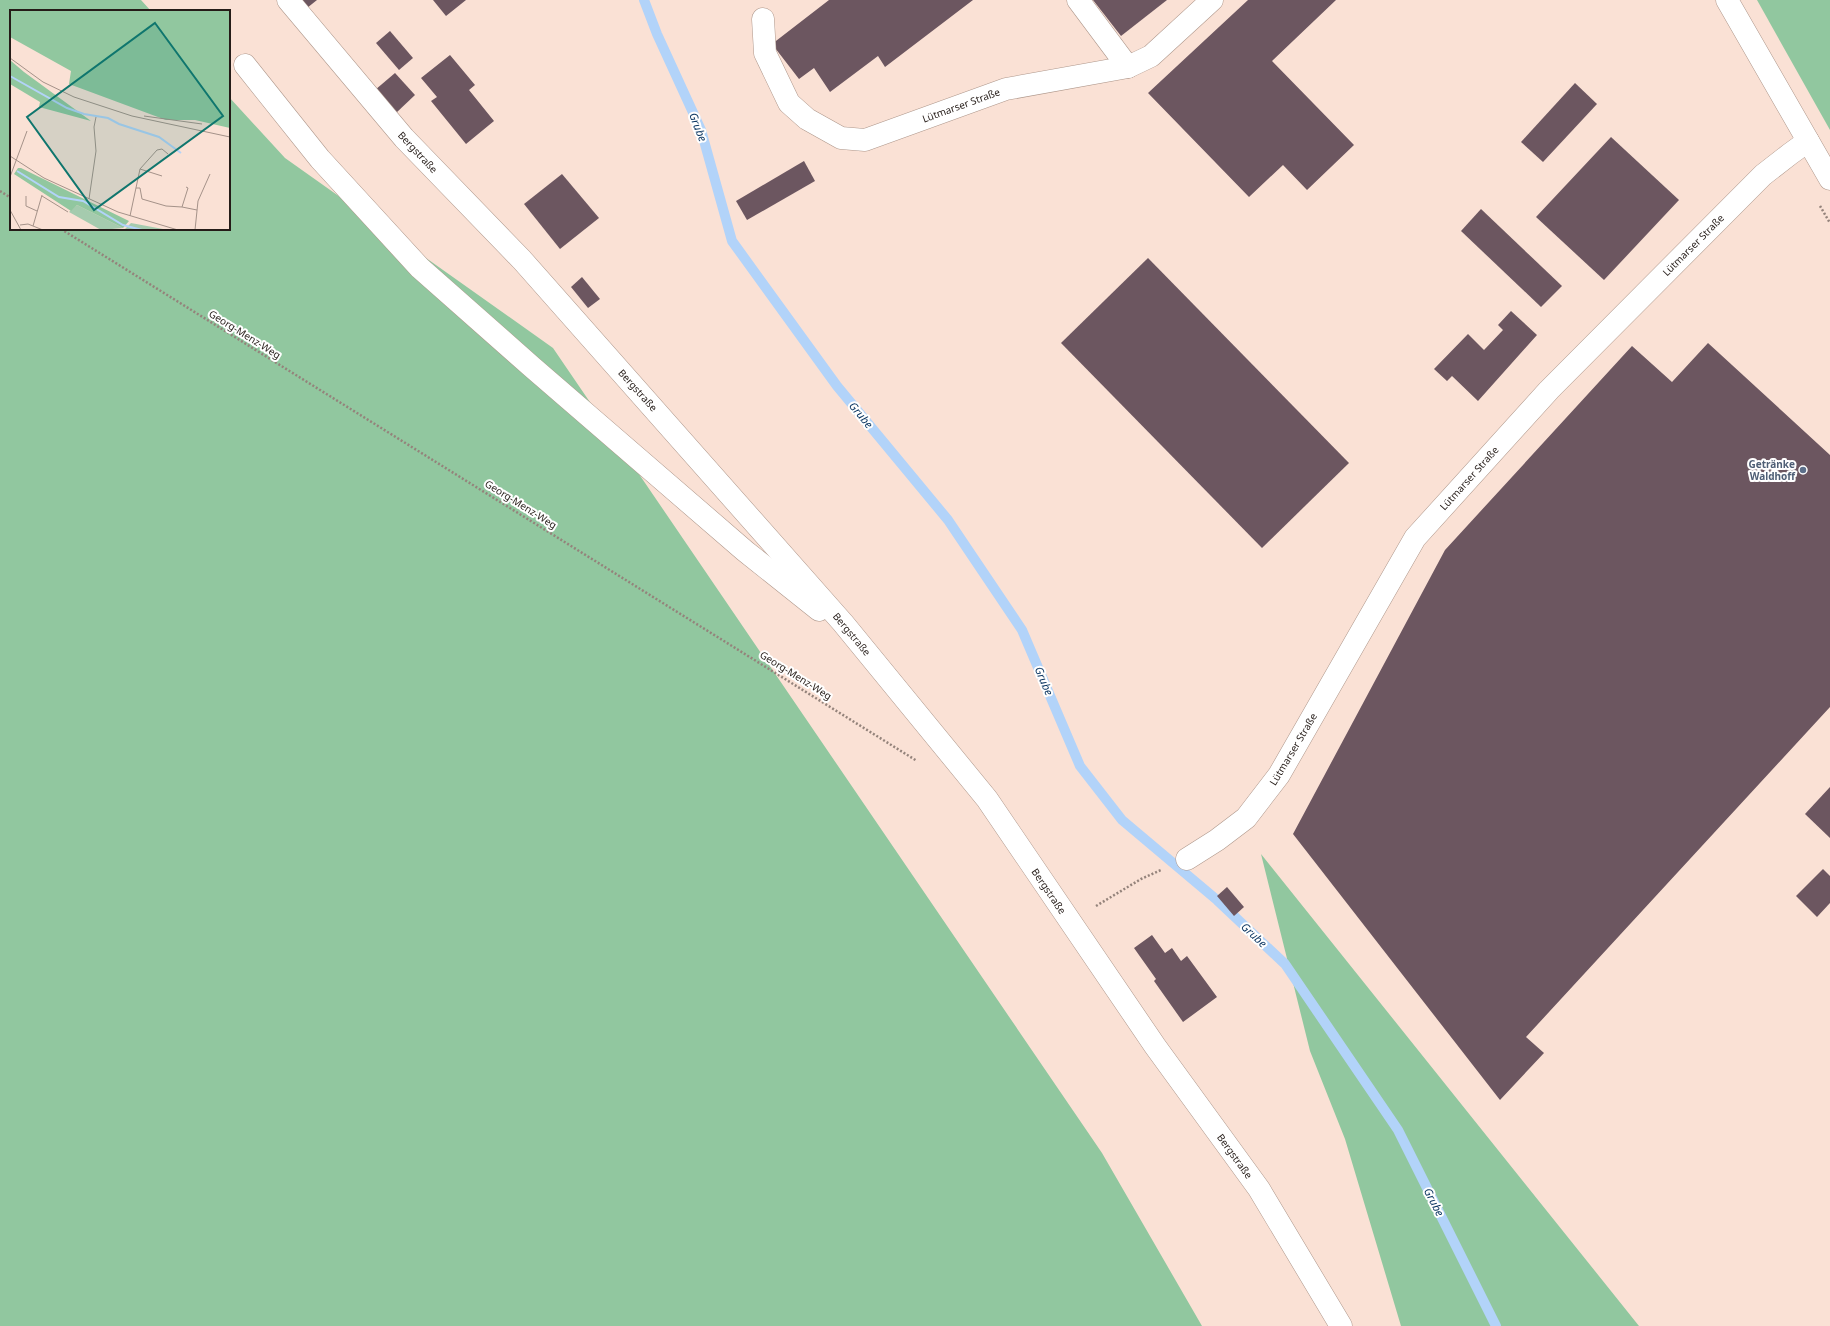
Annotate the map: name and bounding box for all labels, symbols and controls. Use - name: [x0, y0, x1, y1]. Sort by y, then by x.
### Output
- inset map: [10, 10, 230, 230]
- street label: Lütmarser Straße: [920, 84, 1002, 126]
- water label: Grube: [686, 110, 711, 144]
- street label: Bergstraße: [395, 128, 441, 176]
- street label: Lütmarser Straße: [1659, 211, 1727, 279]
- street label: Georg-Menz-Weg: [206, 306, 284, 362]
- street label: Bergstraße: [615, 366, 661, 414]
- water label: Grube: [846, 398, 877, 431]
- street label: Lütmarser Straße: [1436, 443, 1502, 513]
- place label: Getränke Waldhoff: [1749, 457, 1796, 483]
- marker: Getränke Waldhoff: [1798, 465, 1808, 475]
- street label: Georg-Menz-Weg: [482, 476, 560, 532]
- street label: Bergstraße: [830, 609, 874, 659]
- street label: Georg-Menz-Weg: [757, 647, 835, 703]
- water label: Grube: [1032, 664, 1057, 698]
- street label: Lütmarser Straße: [1266, 710, 1320, 788]
- street label: Bergstraße: [1029, 865, 1070, 917]
- water label: Grube: [1238, 919, 1271, 951]
- street label: Bergstraße: [1214, 1131, 1256, 1182]
- water label: Grube: [1421, 1185, 1448, 1219]

